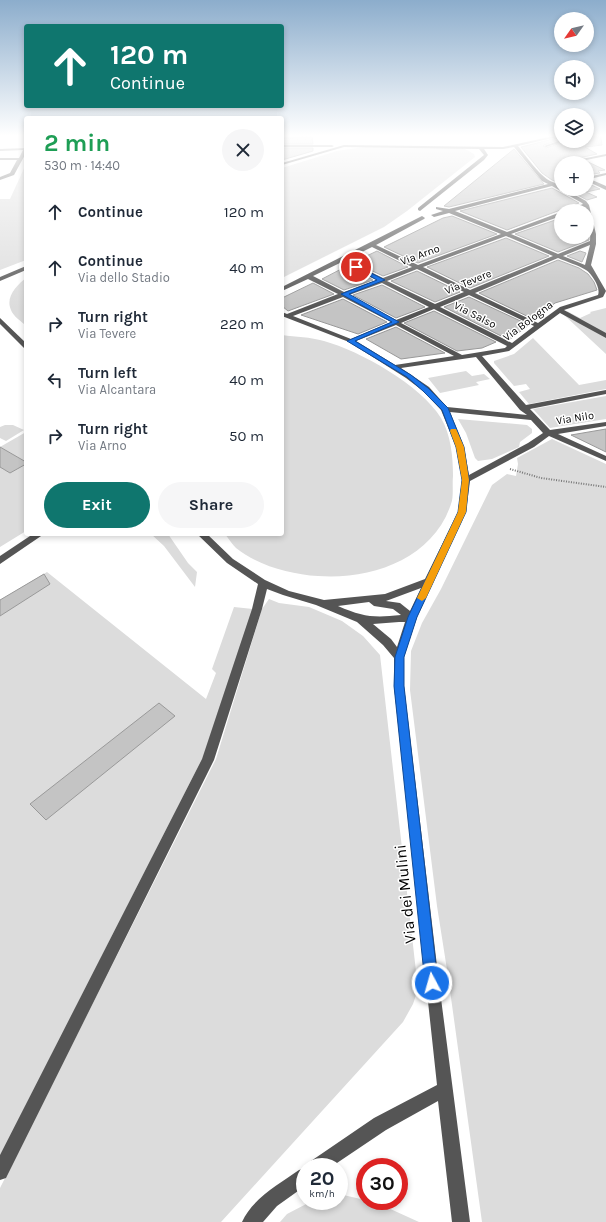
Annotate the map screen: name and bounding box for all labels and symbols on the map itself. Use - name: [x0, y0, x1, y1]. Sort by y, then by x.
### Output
- north arrow: [554, 12, 594, 52]
- street label: Via Arno: [398, 242, 442, 268]
- pin: [339, 250, 373, 284]
- street label: Via Tevere: [443, 267, 494, 297]
- street label: Via Bologna: [501, 298, 555, 344]
- street label: Via Salso: [452, 299, 498, 331]
- street label: Via Nilo: [555, 409, 595, 427]
- street label: Via dei Mulini: [390, 843, 420, 945]
- position arrow: [411, 962, 453, 1004]
- speed limit sign: 30: [356, 1158, 408, 1210]

